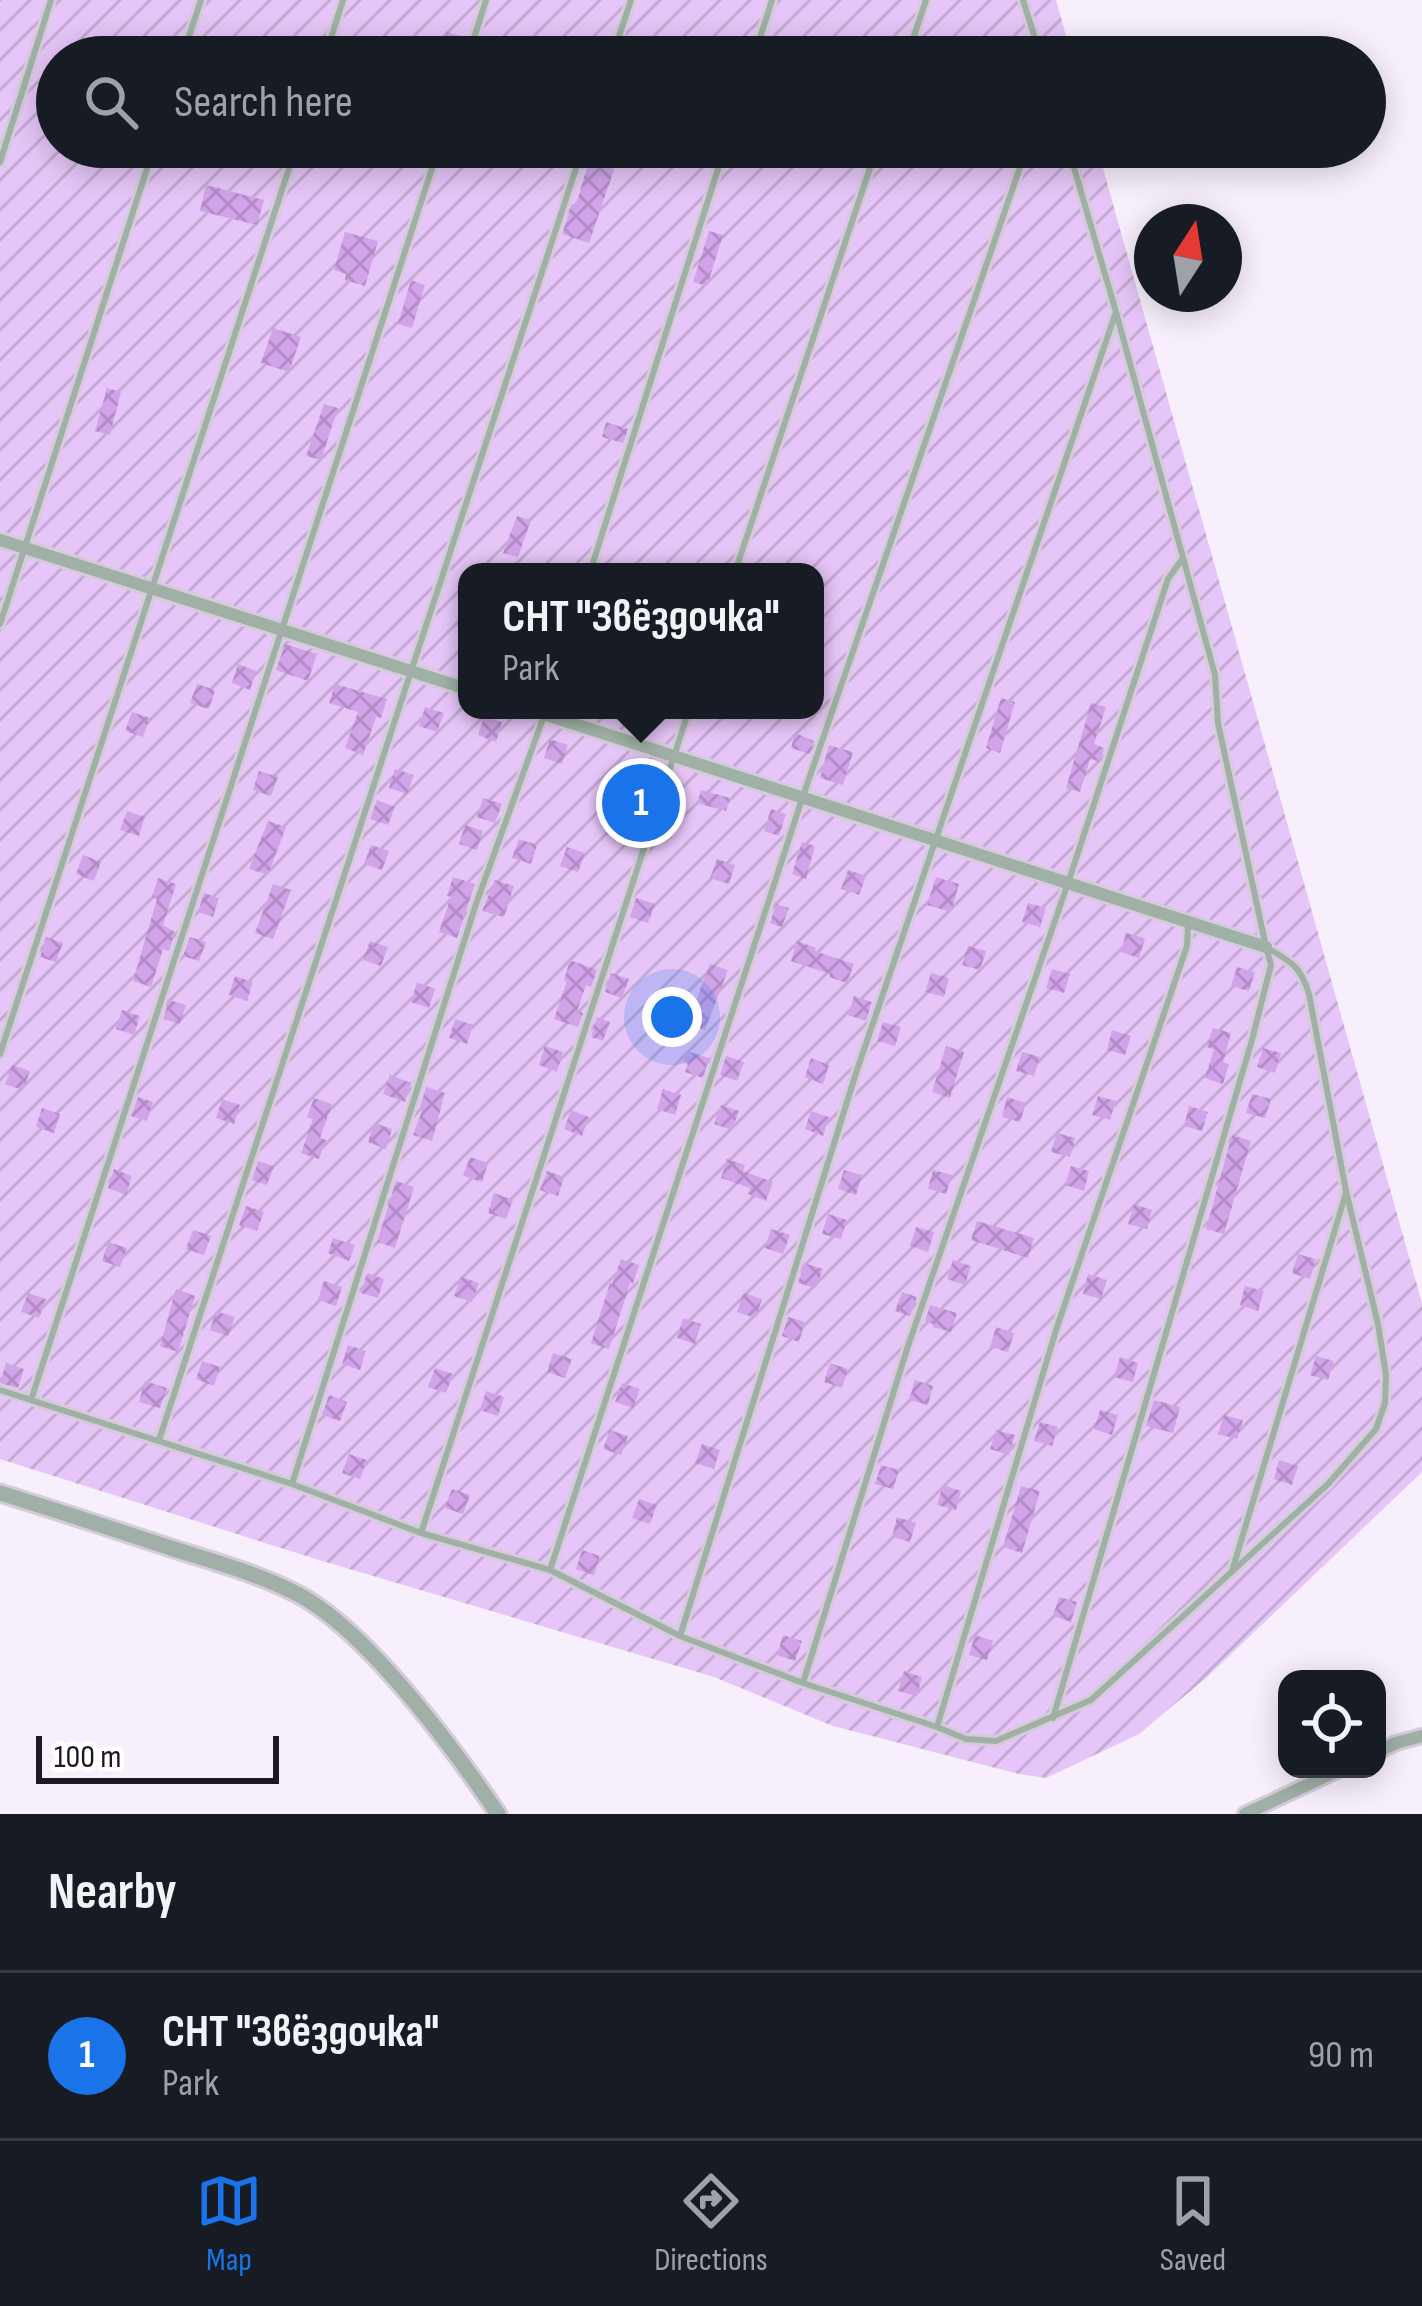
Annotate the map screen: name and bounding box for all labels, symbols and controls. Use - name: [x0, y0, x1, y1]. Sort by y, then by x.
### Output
- search box: [36, 36, 1386, 168]
- icon: search: [78, 69, 144, 135]
- text: Search here: [174, 75, 353, 130]
- north arrow: [1134, 204, 1242, 312]
- popup: [458, 563, 824, 719]
- text: СНТ "Звёздочка": [502, 590, 780, 645]
- text: Park: [502, 645, 559, 692]
- pin: 1: [602, 758, 680, 848]
- your location: [642, 987, 702, 1047]
- map controls: [1278, 1670, 1386, 1778]
- button: locate: [1278, 1670, 1386, 1778]
- scale bar: [36, 1730, 279, 1783]
- text: 100 m: [54, 1737, 121, 1777]
- text: Nearby: [48, 1862, 177, 1923]
- text: СНТ "Звёздочка": [162, 2005, 439, 2060]
- text: 1: [79, 2032, 95, 2079]
- text: 90 m: [1308, 2032, 1374, 2079]
- text: Park: [162, 2060, 219, 2107]
- tab: Map: [196, 2168, 262, 2280]
- tab: Directions: [654, 2168, 768, 2280]
- tab: Saved: [1160, 2168, 1226, 2280]

